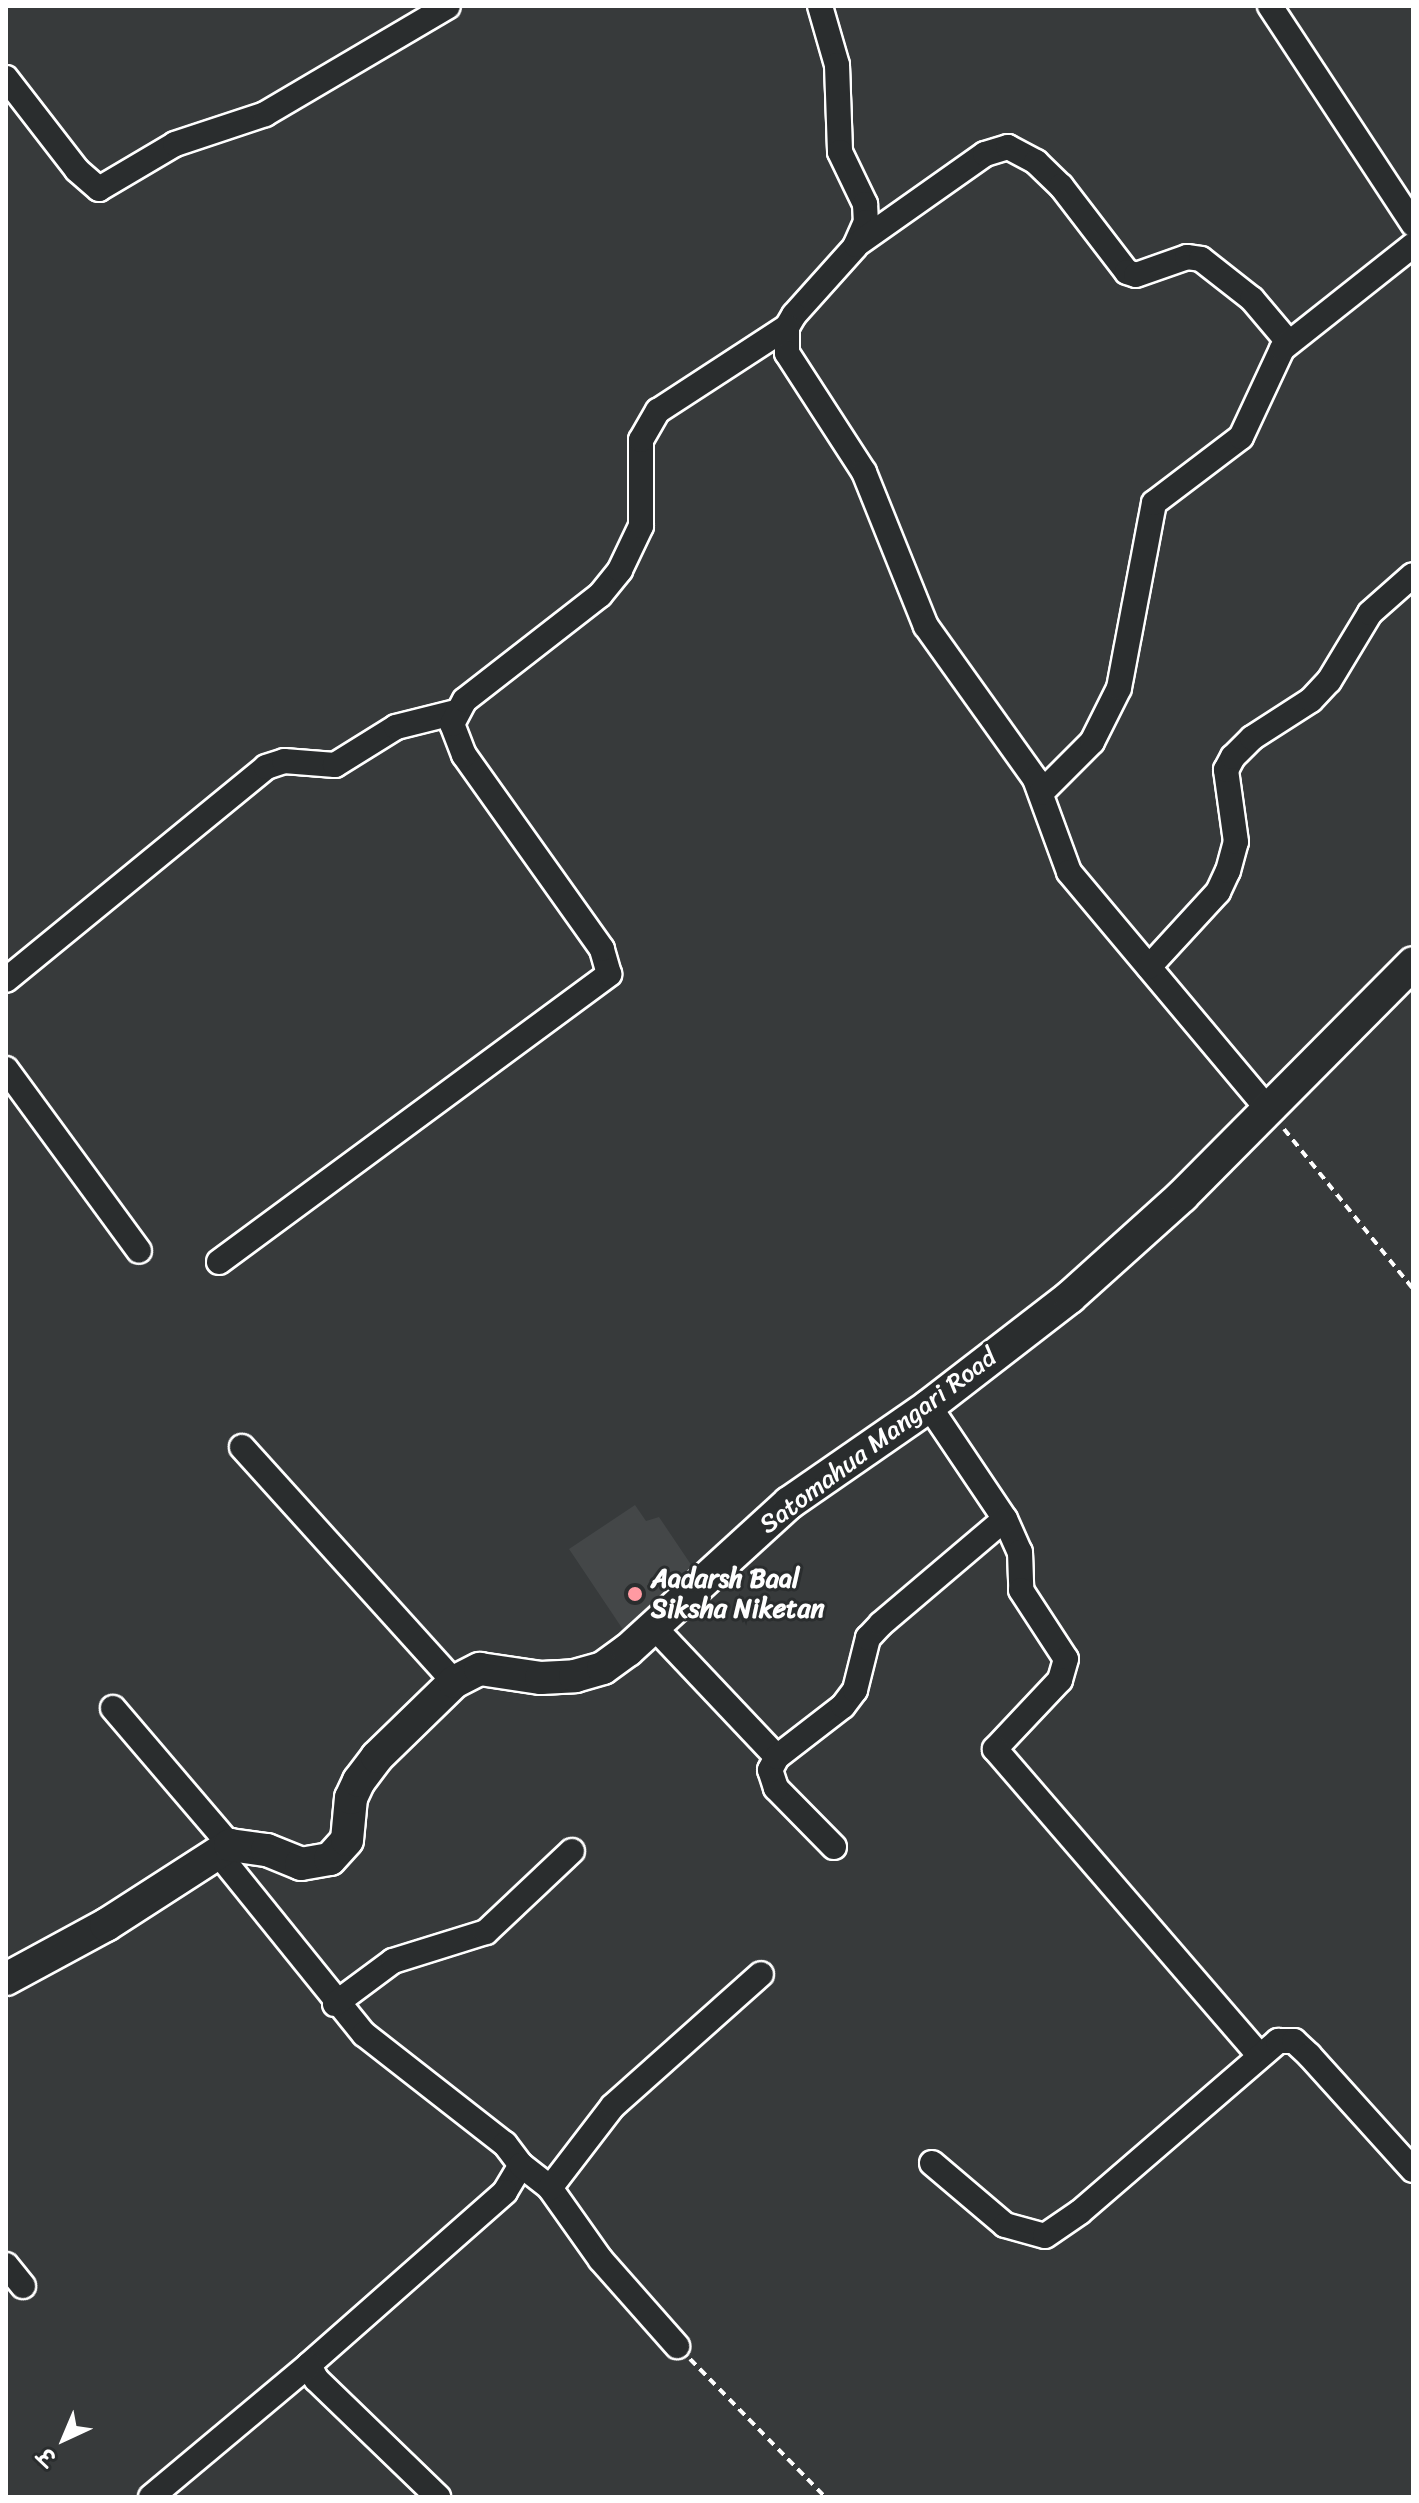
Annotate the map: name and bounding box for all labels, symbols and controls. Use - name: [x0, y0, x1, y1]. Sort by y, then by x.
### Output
- street label: Satomahua Mangari Road: [753, 1342, 1003, 1540]
- place label: Aadarsh Baal Siksha Niketan: [651, 1563, 825, 1624]
- marker: Aadarsh Baal Siksha Niketan: [626, 1585, 644, 1603]
- north arrow: [24, 2399, 104, 2479]
- text: उ: [28, 2438, 66, 2476]

